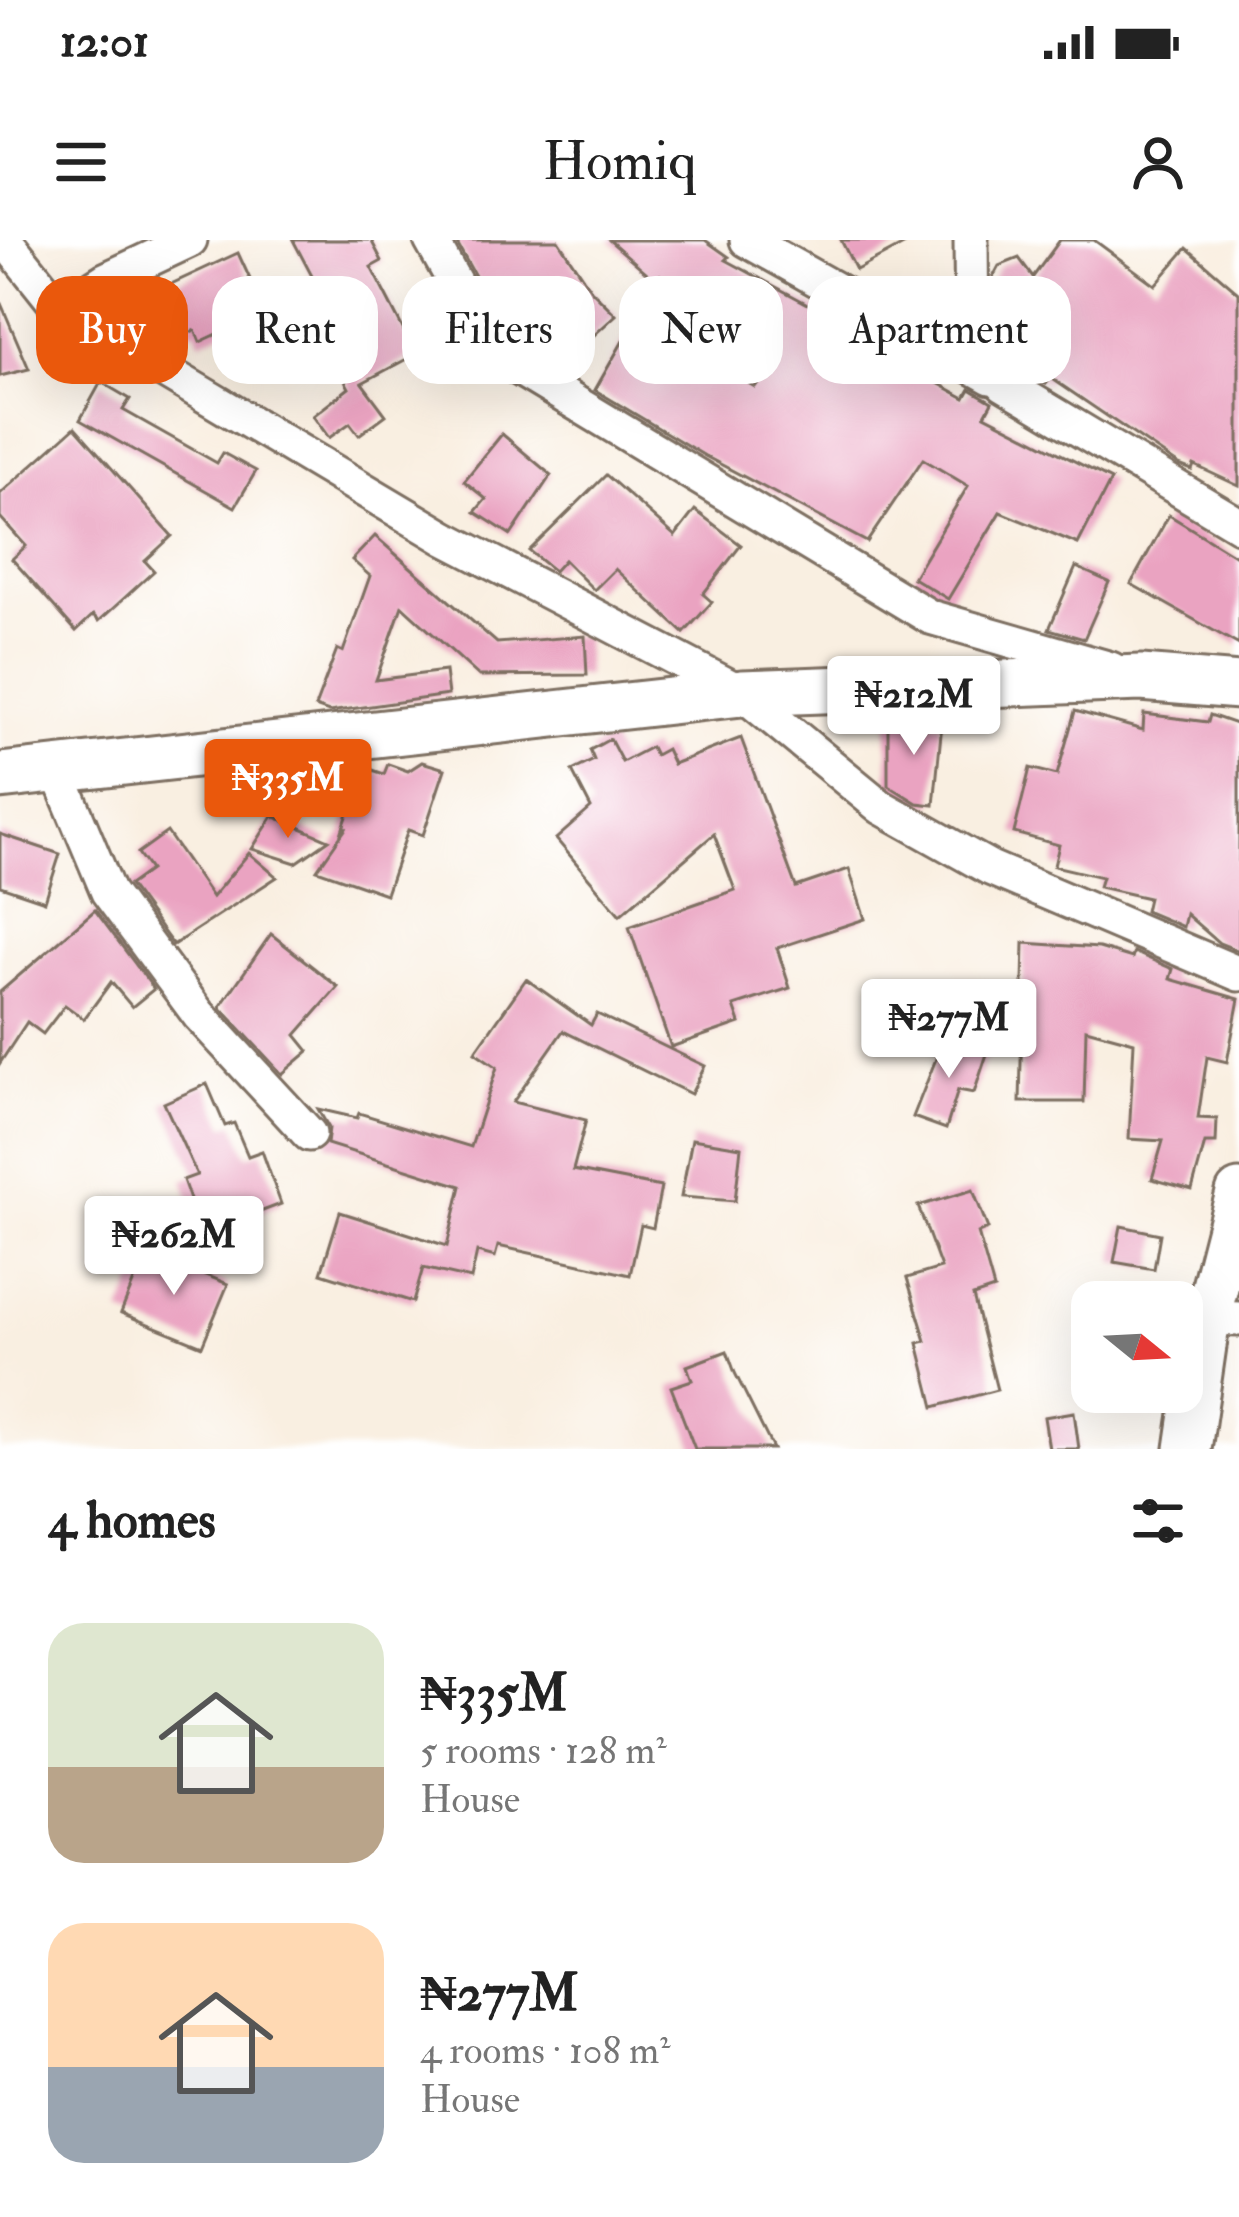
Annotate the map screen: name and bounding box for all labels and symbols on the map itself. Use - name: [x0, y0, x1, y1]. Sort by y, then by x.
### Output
- pin: ₦212M: [830, 656, 998, 758]
- pin: ₦335M: [204, 739, 372, 841]
- pin: ₦277M: [865, 979, 1033, 1081]
- pin: ₦262M: [90, 1196, 258, 1298]
- north arrow: [1071, 1281, 1203, 1413]

